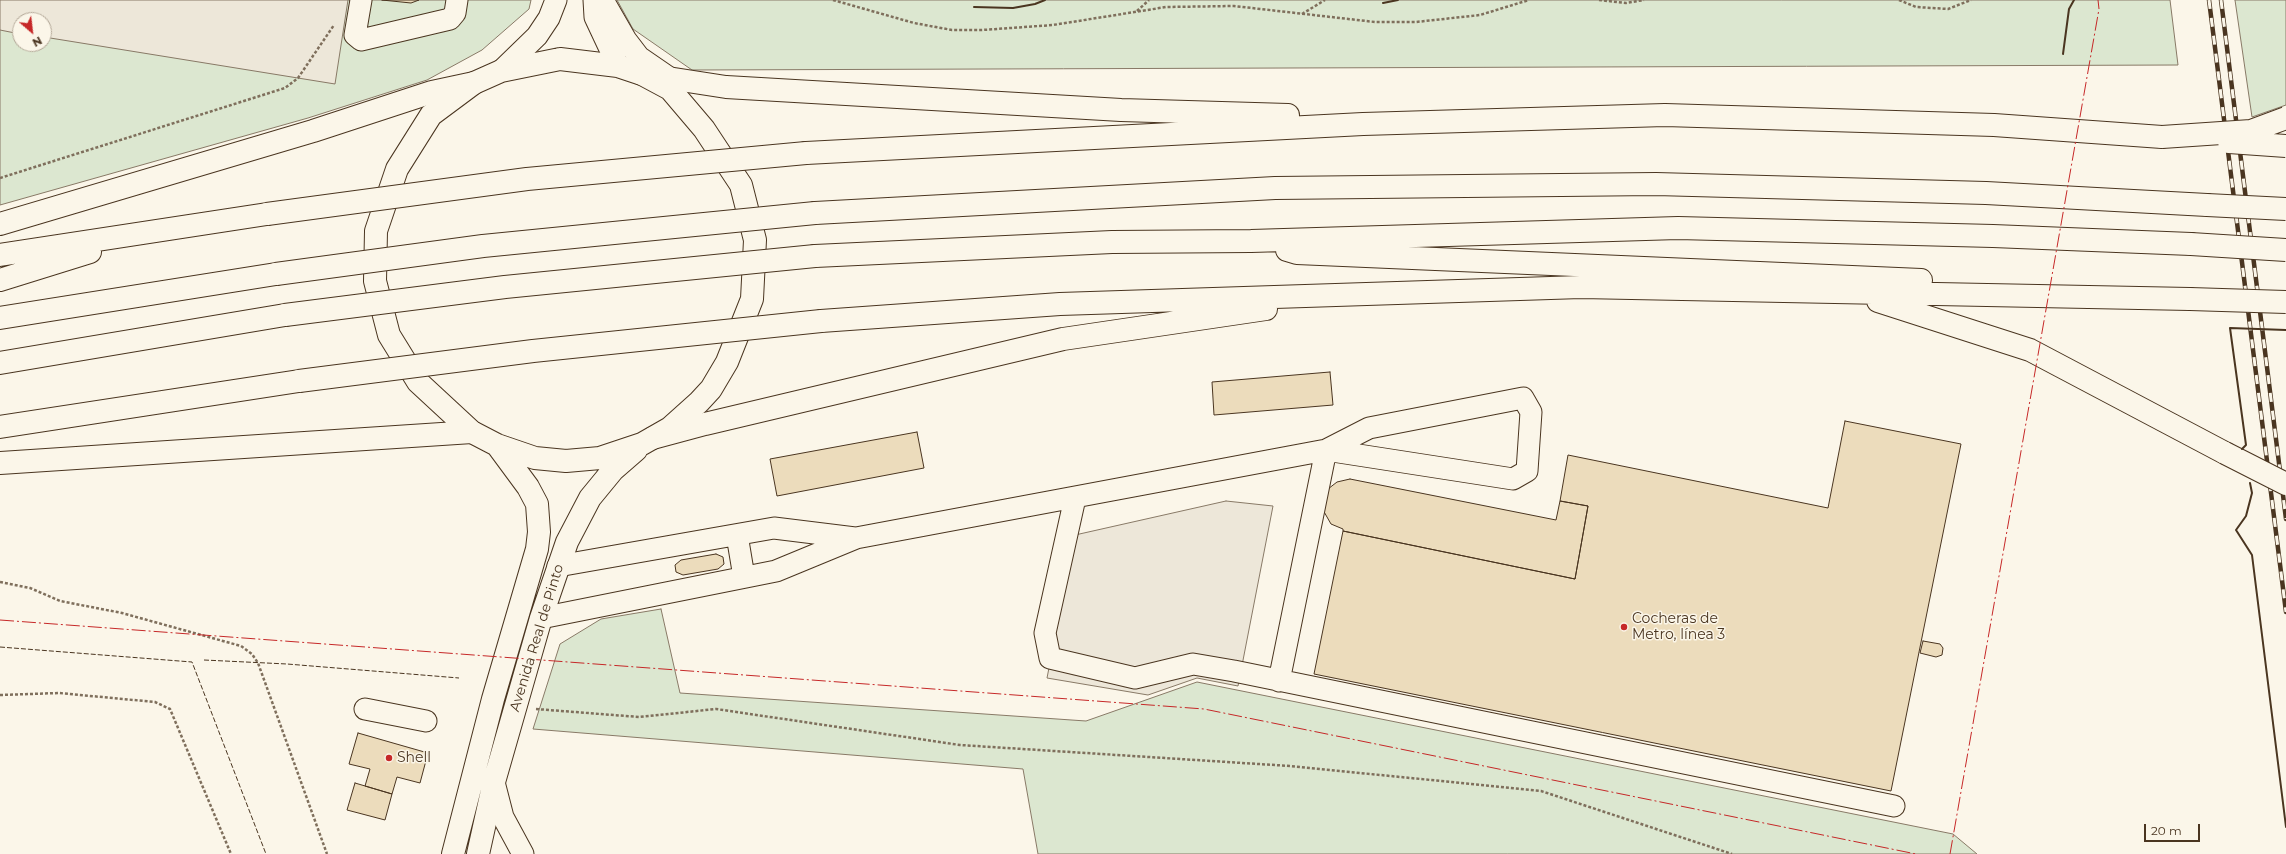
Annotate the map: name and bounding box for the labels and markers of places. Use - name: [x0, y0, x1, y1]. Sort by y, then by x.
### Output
- place label: Cocheras de Metro, línea 3: [1632, 611, 1725, 644]
- marker: Cocheras de Metro, línea 3: [1619, 622, 1629, 632]
- place label: Shell: [397, 750, 431, 766]
- marker: Shell: [384, 753, 394, 763]

